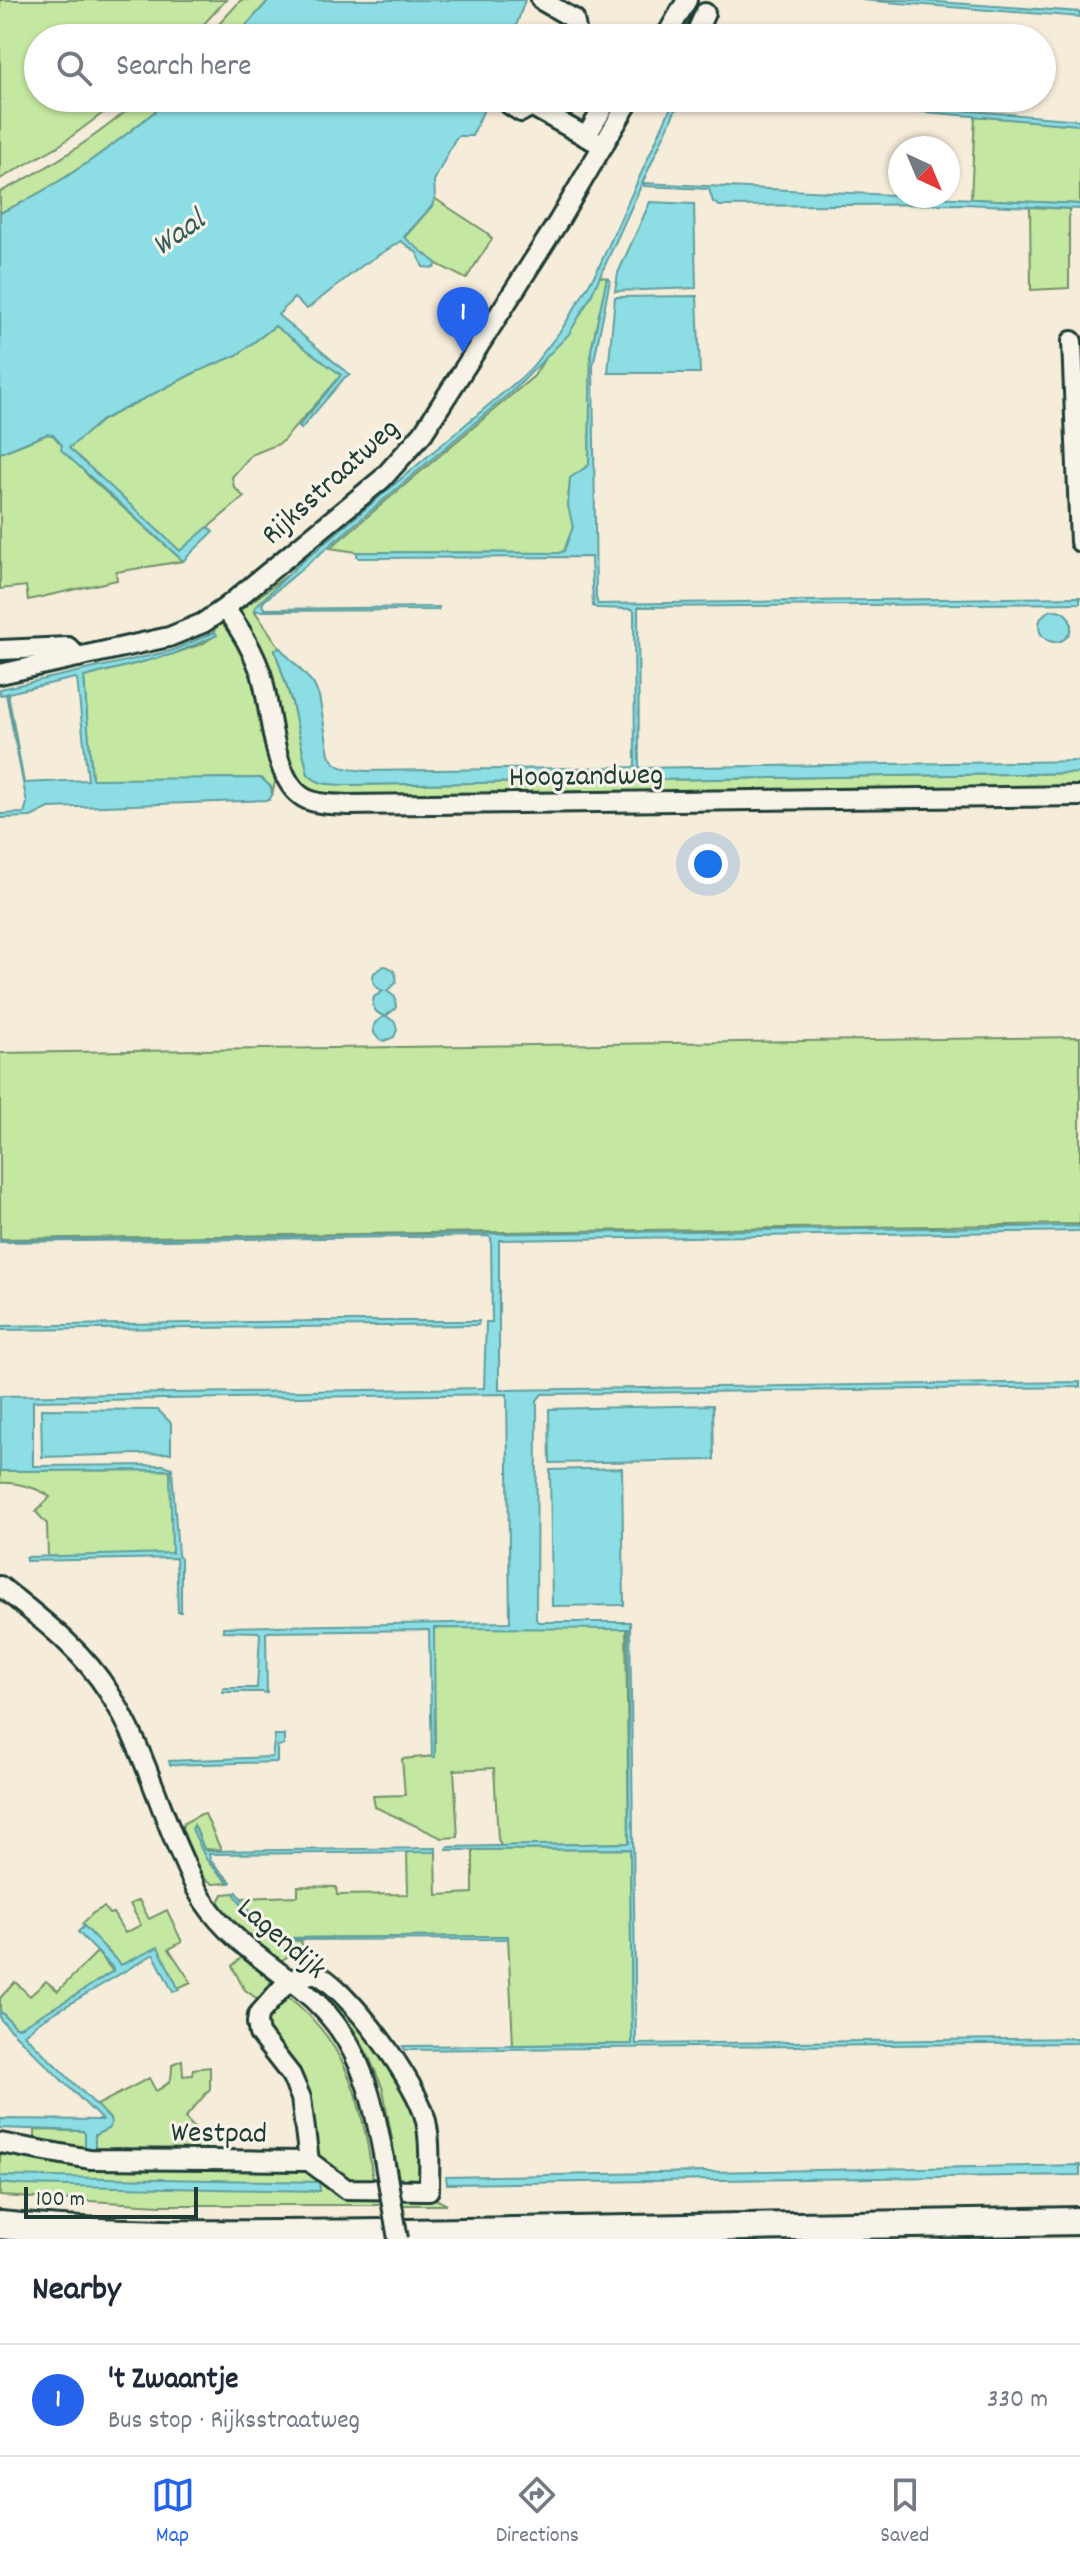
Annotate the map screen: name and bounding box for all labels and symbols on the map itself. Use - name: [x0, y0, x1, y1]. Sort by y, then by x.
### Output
- north arrow: [888, 136, 960, 208]
- water label: Waal: [144, 199, 218, 270]
- pin: 1: [437, 287, 489, 353]
- street label: Rijksstraatweg: [253, 410, 411, 557]
- street label: Hoogzandweg: [509, 756, 664, 801]
- your location: [688, 844, 728, 884]
- street label: Lagendijk: [226, 1889, 334, 1991]
- street label: Westpad: [171, 2113, 267, 2158]
- scale bar: [24, 2183, 198, 2219]

